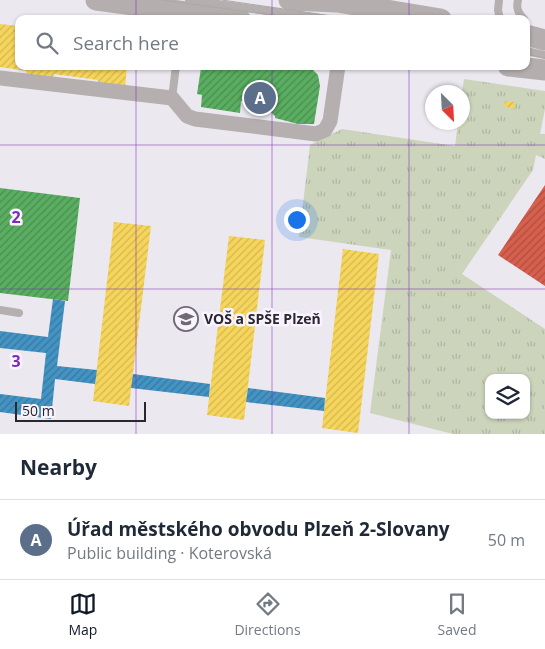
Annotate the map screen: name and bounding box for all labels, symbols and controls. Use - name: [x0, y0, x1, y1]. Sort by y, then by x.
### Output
- search box: [15, 15, 530, 70]
- icon: search: [33, 29, 61, 57]
- text: Search here: [73, 30, 179, 56]
- pin: A: [244, 79, 276, 117]
- north arrow: [425, 85, 470, 130]
- text: 2: [11, 206, 21, 228]
- your location: [284, 207, 310, 233]
- school or university icon: VOŠ a SPŠE Plzeň: [173, 306, 199, 332]
- place label: VOŠ a SPŠE Plzeň: [204, 309, 321, 328]
- text: 3: [11, 350, 21, 372]
- map controls: [485, 374, 530, 419]
- button: layers: [485, 374, 530, 419]
- scale bar: [15, 399, 146, 422]
- text: 50 m: [22, 401, 55, 420]
- text: Nearby: [20, 453, 97, 481]
- text: Úřad městského obvodu Plzeň 2-Slovany: [67, 516, 450, 542]
- text: A: [30, 529, 42, 551]
- text: 50 m: [488, 529, 525, 551]
- text: Public building · Koterovská: [67, 542, 272, 564]
- tab: Map: [68, 590, 97, 639]
- tab: Directions: [234, 590, 301, 639]
- tab: Saved: [438, 590, 476, 639]

